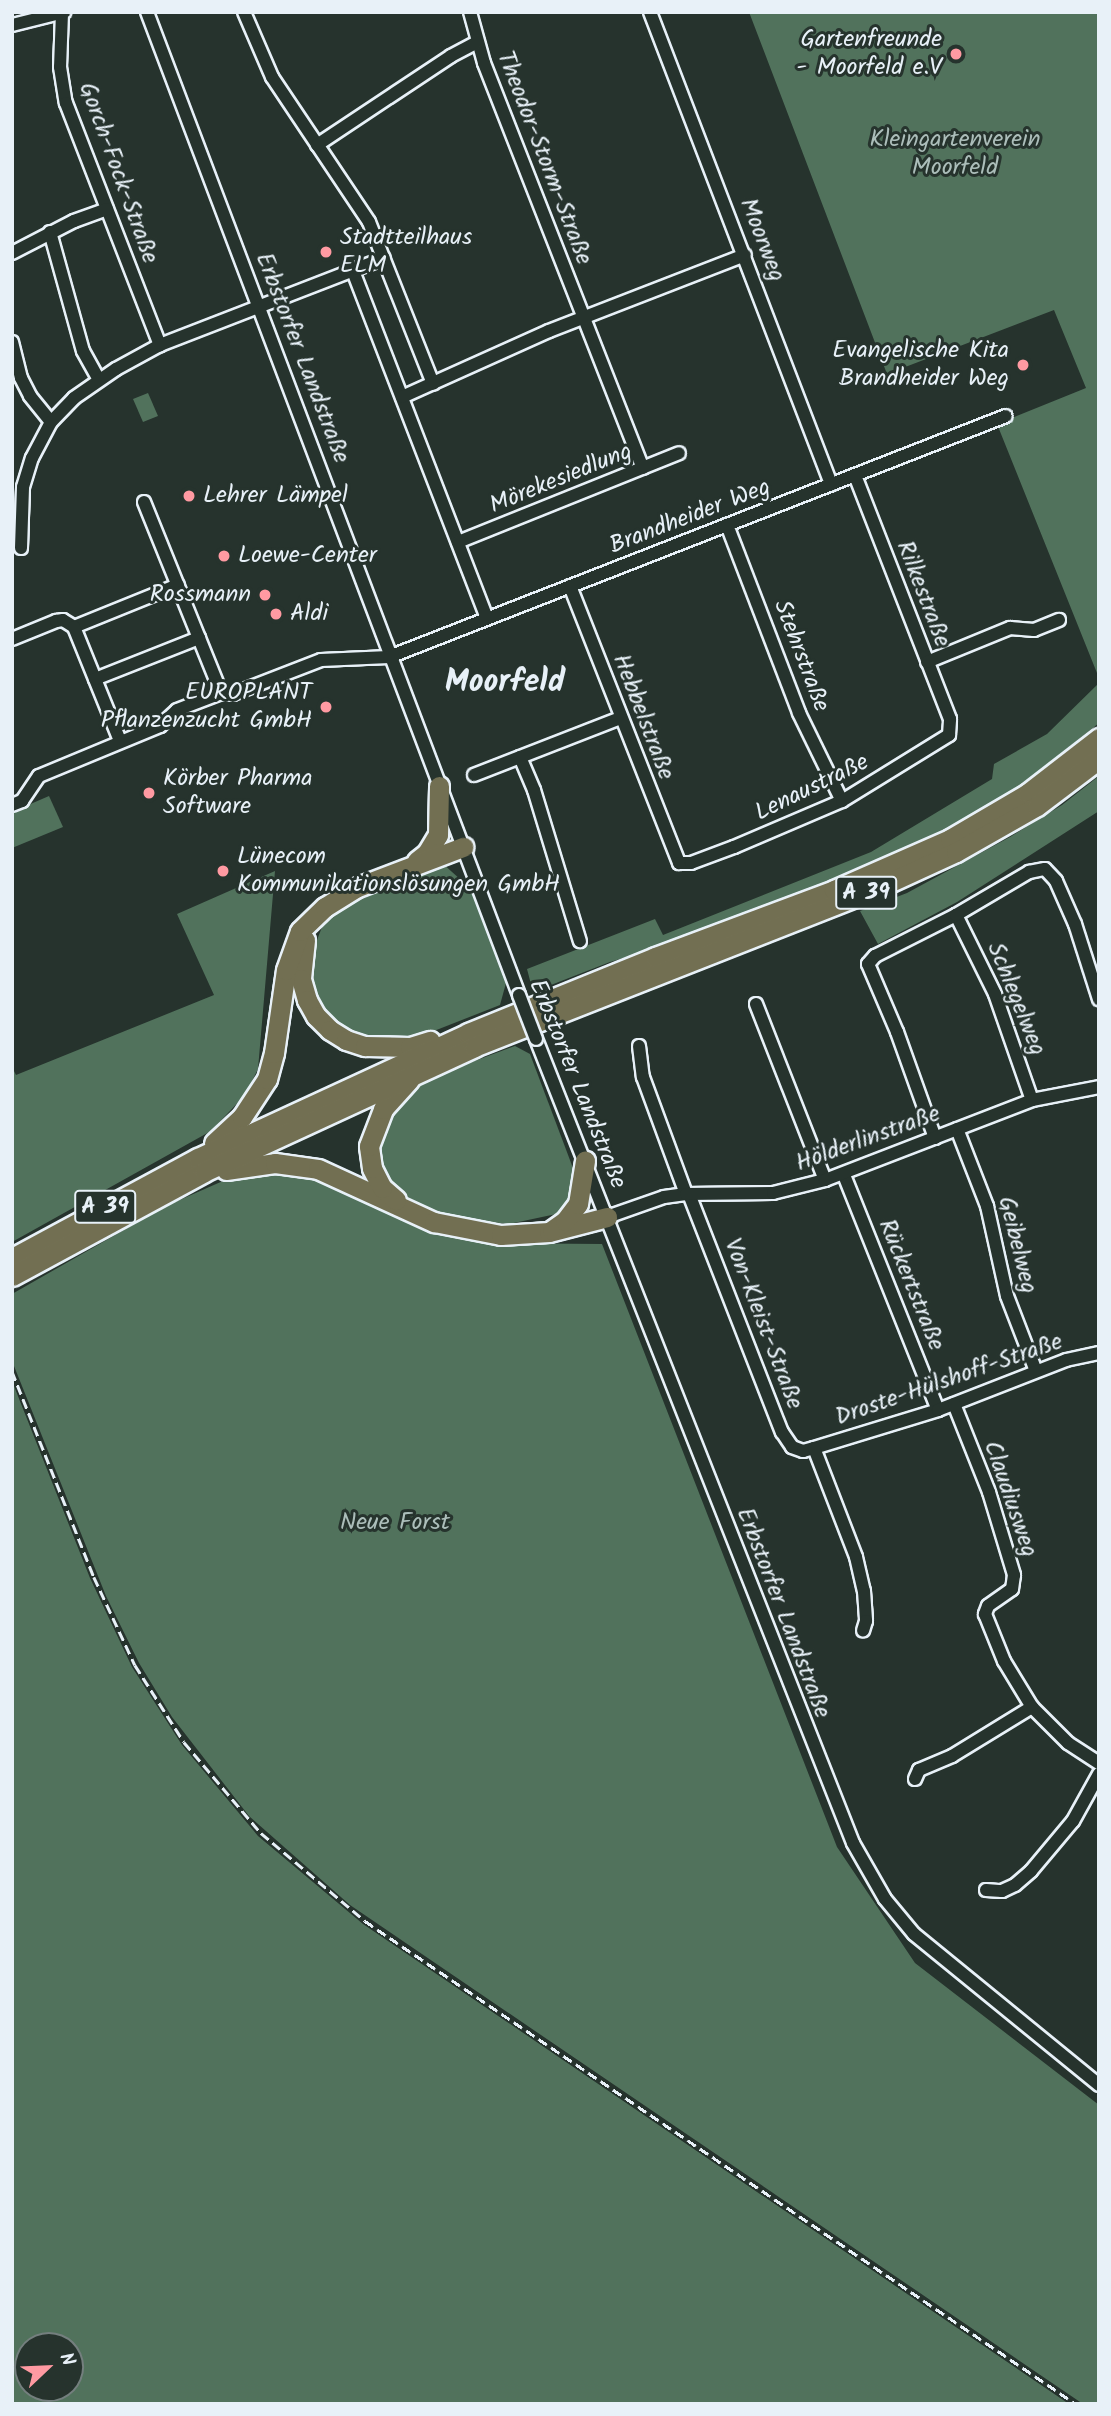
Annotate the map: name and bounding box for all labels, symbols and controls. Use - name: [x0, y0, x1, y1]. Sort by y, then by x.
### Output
- place label: Gartenfreunde - Moorfeld e.V: [796, 26, 942, 82]
- marker: Gartenfreunde - Moorfeld e.V: [948, 46, 964, 62]
- street label: Theodor-Storm-Straße: [490, 47, 598, 269]
- street label: Gorch-Fock-Straße: [72, 79, 164, 267]
- park label: Kleingartenverein Moorfeld: [869, 126, 1041, 182]
- street label: Moorweg: [733, 194, 791, 286]
- place label: Stadtteilhaus ELM: [340, 224, 472, 280]
- marker: Stadtteilhaus ELM: [318, 244, 334, 260]
- street label: Erbstorfer Landstraße: [249, 249, 355, 467]
- place label: Evangelische Kita Brandheider Weg: [832, 337, 1009, 393]
- marker: Evangelische Kita Brandheider Weg: [1015, 357, 1031, 373]
- street label: Mörekesiedlung: [486, 437, 636, 521]
- street label: Brandheider Weg: [606, 473, 774, 561]
- place label: Lehrer Lämpel: [203, 482, 348, 510]
- marker: Lehrer Lämpel: [181, 488, 197, 504]
- street label: Rilkestraße: [890, 537, 956, 651]
- place label: Loewe-Center: [238, 542, 377, 570]
- marker: Loewe-Center: [216, 548, 232, 564]
- place label: Rossmann: [150, 581, 251, 609]
- marker: Rossmann: [257, 587, 273, 603]
- street label: Stehrstraße: [767, 596, 835, 716]
- place label: Aldi: [290, 600, 328, 628]
- marker: Aldi: [268, 606, 284, 622]
- street label: Hebbelstraße: [606, 650, 680, 784]
- district label: Moorfeld: [445, 664, 565, 702]
- place label: EUROPLANT Pflanzenzucht GmbH: [101, 679, 312, 735]
- marker: EUROPLANT Pflanzenzucht GmbH: [318, 699, 334, 715]
- street label: Lenaustraße: [750, 748, 874, 828]
- place label: Körber Pharma Software: [163, 765, 312, 821]
- marker: Körber Pharma Software: [141, 785, 157, 801]
- place label: Lünecom Kommunikationslösungen GmbH: [237, 843, 560, 899]
- marker: Lünecom Kommunikationslösungen GmbH: [215, 863, 231, 879]
- road number: A 39: [834, 874, 898, 912]
- street label: Schlegelweg: [980, 938, 1052, 1060]
- street label: Erbstorfer Landstraße: [522, 975, 632, 1193]
- street label: Hölderlinstraße: [792, 1100, 944, 1178]
- road number: A 39: [74, 1188, 136, 1226]
- street label: Geibelweg: [991, 1194, 1043, 1296]
- street label: Rückertstraße: [872, 1215, 950, 1355]
- street label: Von-Kleist-Straße: [717, 1235, 809, 1413]
- street label: Droste-Hülshoff-Straße: [832, 1328, 1066, 1432]
- street label: Claudiusweg: [977, 1437, 1043, 1561]
- street label: Erbstorfer Landstraße: [730, 1504, 836, 1722]
- park label: Neue Forst: [340, 1509, 450, 1537]
- north arrow: [14, 2332, 84, 2402]
- text: N: [50, 2348, 83, 2371]

